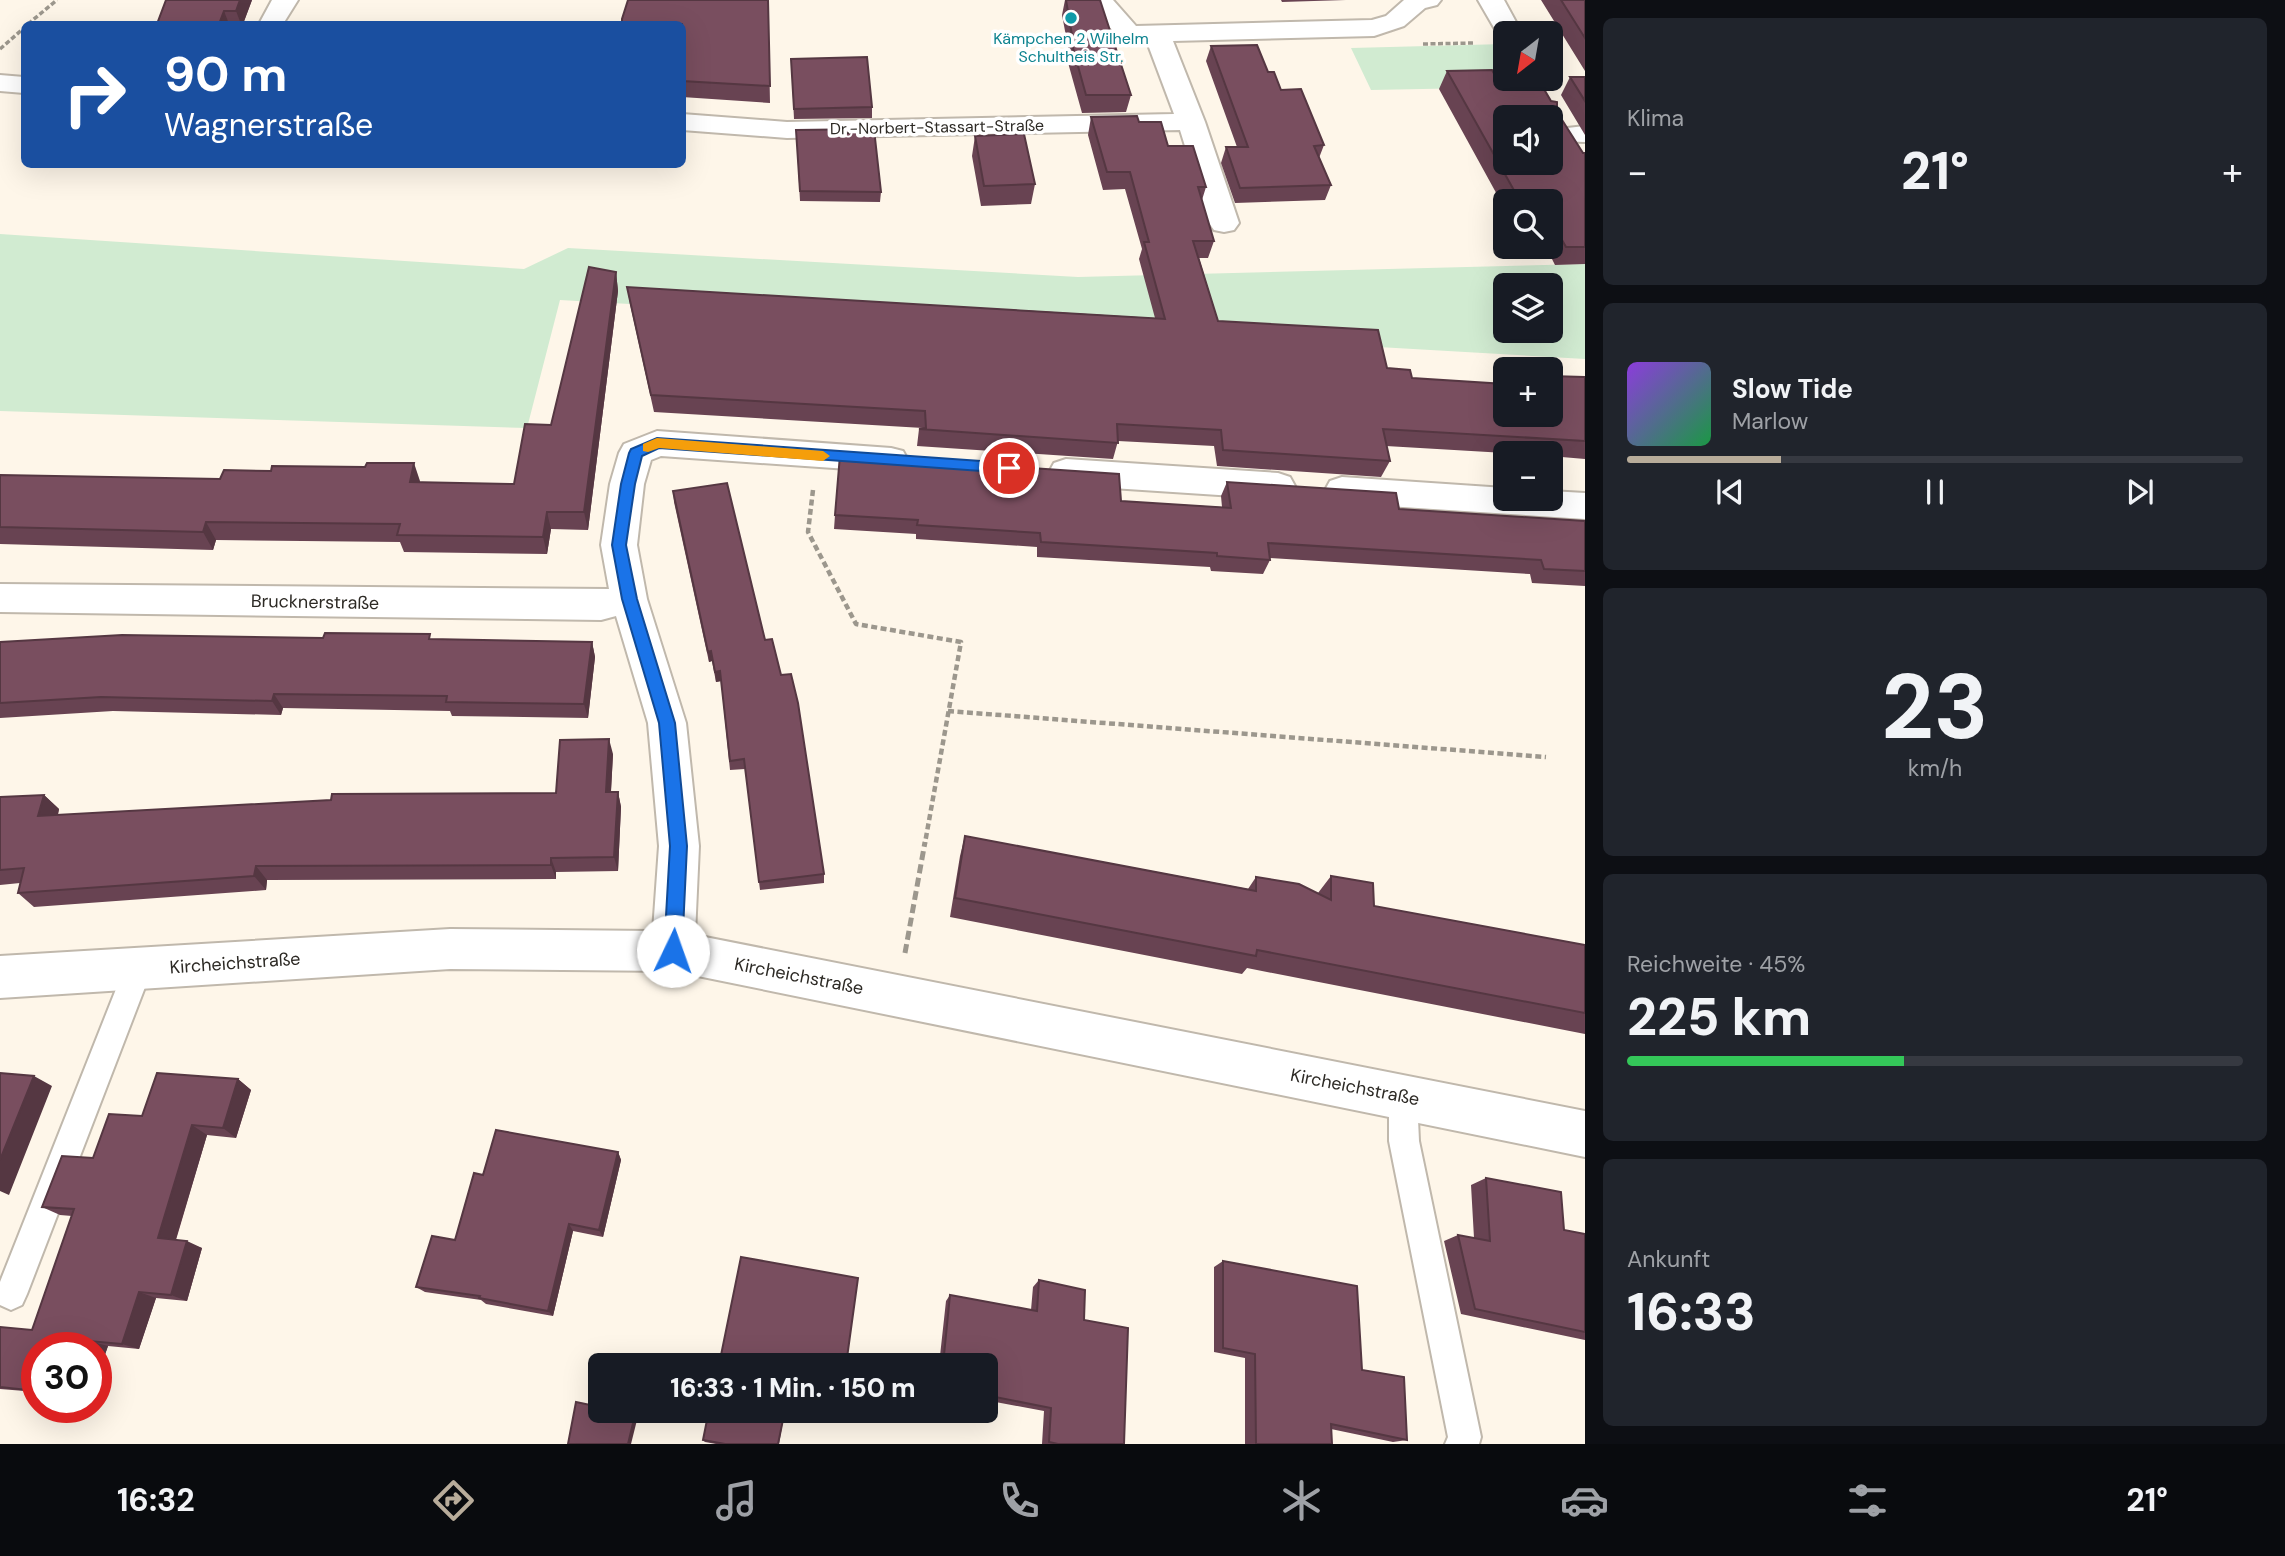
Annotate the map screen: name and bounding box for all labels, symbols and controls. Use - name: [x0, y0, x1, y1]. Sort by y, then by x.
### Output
- marker: Kämpchen 2 Wilhelm Schultheis Str.: [1063, 10, 1079, 26]
- north arrow: [1493, 21, 1563, 91]
- map controls: [1493, 21, 1563, 511]
- place label: Kämpchen 2 Wilhelm Schultheis Str.: [993, 28, 1149, 67]
- text: 90 m: [164, 42, 287, 106]
- icon: right: [49, 49, 140, 140]
- text: Klima: [1627, 103, 1684, 133]
- text: Wagnerstraße: [164, 104, 373, 146]
- button: sound: [1493, 105, 1563, 175]
- street label: Dr.-Norbert-Stassart-Straße: [830, 115, 1044, 139]
- text: 21°: [1901, 137, 1969, 205]
- text: −: [1627, 147, 1648, 197]
- text: +: [2222, 147, 2243, 197]
- button: search: [1493, 189, 1563, 259]
- button: layers: [1493, 273, 1563, 343]
- button: +: [1493, 357, 1563, 427]
- text: Slow Tide: [1732, 372, 1853, 406]
- text: Marlow: [1732, 406, 1808, 436]
- pin: [979, 438, 1039, 498]
- button: −: [1493, 441, 1563, 511]
- icon: arrive: [990, 449, 1028, 487]
- icon: previous: [1711, 473, 1749, 511]
- icon: pause: [1916, 473, 1954, 511]
- icon: next: [2121, 473, 2159, 511]
- street label: Brucknerstraße: [251, 589, 379, 615]
- text: 23: [1881, 648, 1989, 766]
- text: km/h: [1908, 753, 1962, 783]
- position arrow: [636, 914, 710, 988]
- street label: Kircheichstraße: [169, 946, 301, 980]
- text: Reichweite · 45%: [1627, 949, 1805, 979]
- street label: Kircheichstraße: [732, 952, 866, 1000]
- text: 225 km: [1627, 983, 1811, 1051]
- street label: Kircheichstraße: [1288, 1063, 1422, 1111]
- text: Ankunft: [1627, 1244, 1710, 1274]
- text: 16:33: [1627, 1278, 1756, 1346]
- speed limit sign: 30: [21, 1332, 112, 1423]
- text: 16:33 · 1 Min. · 150 m: [670, 1371, 916, 1405]
- icon: directions: [429, 1476, 478, 1525]
- icon: music: [712, 1476, 761, 1525]
- icon: phone: [995, 1476, 1044, 1525]
- icon: climate: [1277, 1476, 1326, 1525]
- icon: car: [1560, 1476, 1609, 1525]
- icon: filters: [1843, 1476, 1892, 1525]
- text: 16:32: [117, 1479, 195, 1521]
- text: 21°: [2126, 1479, 2168, 1521]

